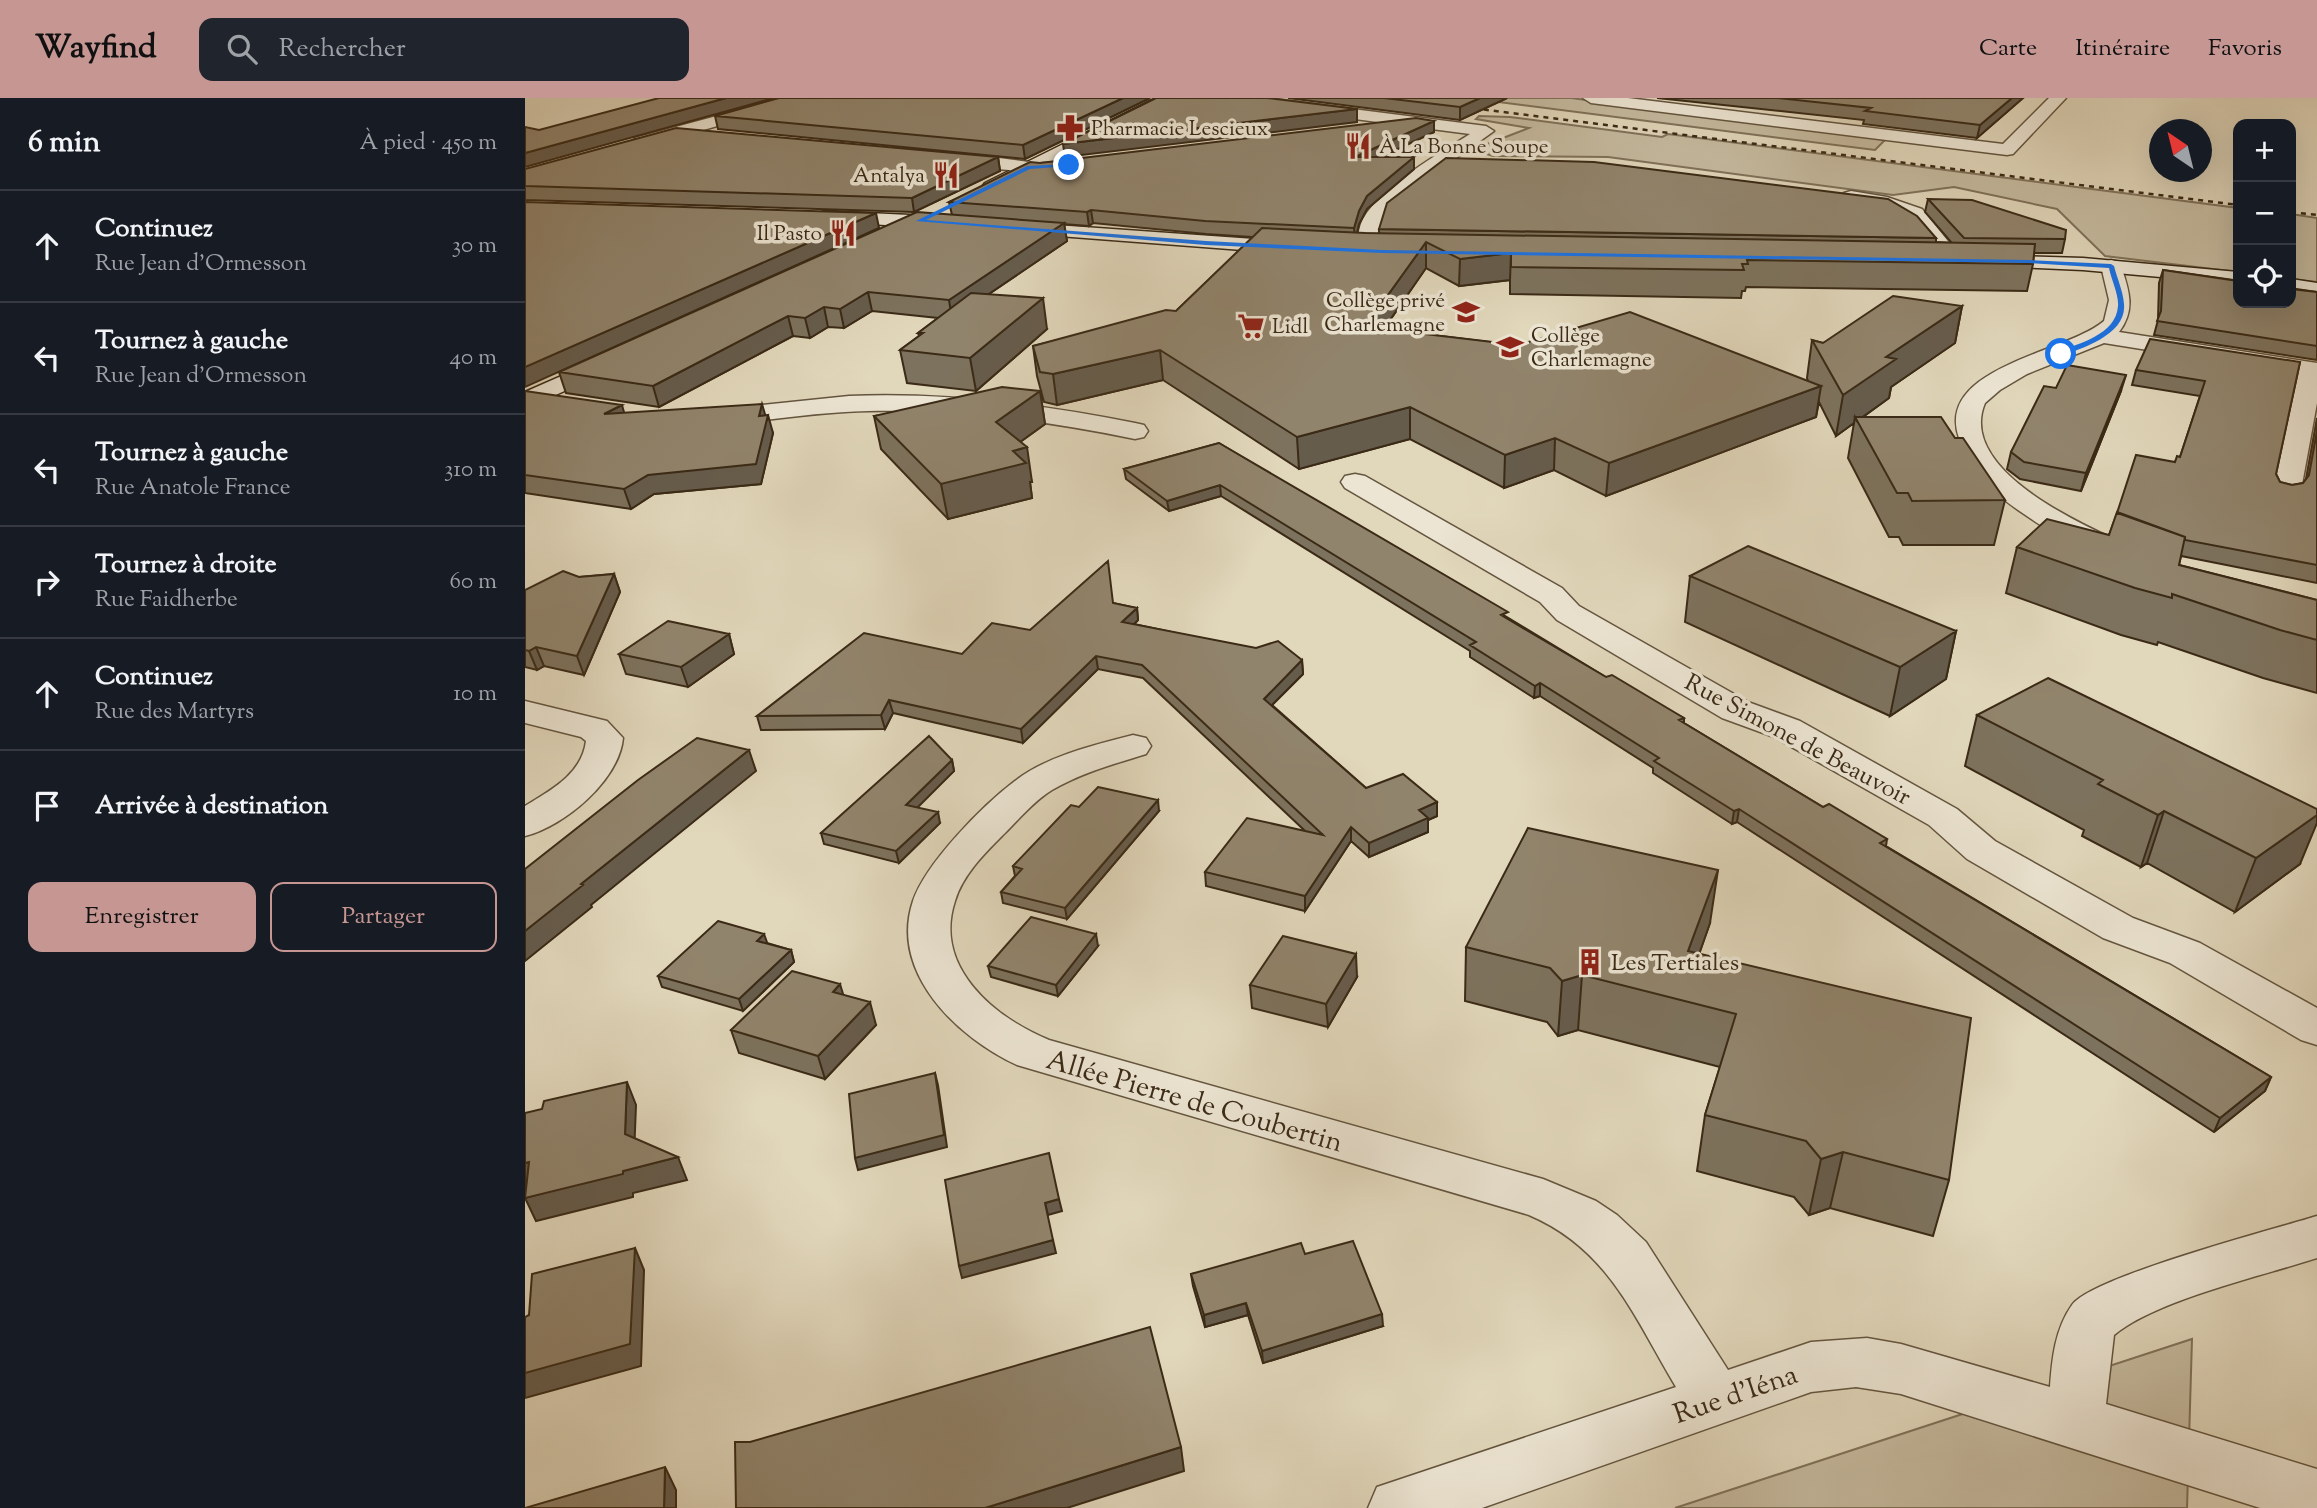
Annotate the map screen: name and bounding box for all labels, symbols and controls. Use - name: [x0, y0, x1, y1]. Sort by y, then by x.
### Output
- search box: [199, 18, 689, 81]
- text: Wayfind: [35, 25, 157, 73]
- icon: search: [223, 30, 261, 68]
- text: Rechercher: [279, 31, 406, 68]
- text: Carte: [1979, 32, 2037, 66]
- text: Itinéraire: [2075, 32, 2170, 66]
- text: Favoris: [2208, 32, 2282, 66]
- pharmacy icon: Pharmacie Lescieux: [1055, 113, 1085, 143]
- place label: Pharmacie Lescieux: [1091, 115, 1268, 145]
- north arrow: [2149, 119, 2212, 182]
- map controls: [2233, 119, 2296, 308]
- button: +: [2233, 119, 2296, 182]
- text: 6 min: [28, 122, 100, 165]
- text: À pied · 450 m: [359, 127, 497, 160]
- restaurant icon: À La Bonne Soupe: [1343, 131, 1373, 161]
- place label: À La Bonne Soupe: [1379, 133, 1548, 163]
- route end: [1053, 149, 1084, 180]
- restaurant icon: Antalya: [931, 160, 961, 190]
- place label: Antalya: [853, 162, 925, 192]
- button: −: [2233, 182, 2296, 245]
- text: Continuez: [95, 211, 213, 248]
- restaurant icon: Il Pasto: [828, 218, 858, 248]
- place label: Il Pasto: [757, 220, 822, 250]
- icon: ahead: [28, 227, 66, 265]
- text: 30 m: [452, 230, 497, 263]
- button: locate: [2233, 245, 2296, 308]
- text: Rue Jean d'Ormesson: [95, 248, 307, 281]
- place label: Collège privé Charlemagne: [1324, 287, 1445, 341]
- school or university icon: Collège privé Charlemagne: [1451, 297, 1481, 327]
- supermarket icon: Lidl: [1236, 311, 1266, 341]
- place label: Lidl: [1272, 313, 1308, 343]
- place label: Collège Charlemagne: [1531, 322, 1652, 376]
- text: Tournez à gauche: [95, 323, 288, 360]
- school or university icon: Collège Charlemagne: [1495, 332, 1525, 362]
- route start: [2045, 338, 2076, 369]
- icon: left: [28, 339, 66, 377]
- text: 40 m: [450, 342, 497, 375]
- text: Rue Jean d'Ormesson: [95, 360, 307, 393]
- text: Tournez à gauche: [95, 435, 288, 472]
- icon: left: [28, 451, 66, 489]
- text: 310 m: [444, 454, 497, 487]
- text: Rue Anatole France: [95, 472, 291, 505]
- text: Tournez à droite: [95, 547, 277, 584]
- icon: right: [28, 563, 66, 601]
- text: 60 m: [449, 566, 497, 599]
- text: Rue Faidherbe: [95, 584, 238, 617]
- text: Continuez: [95, 659, 213, 696]
- street label: Rue Simone de Beauvoir: [1678, 667, 1916, 815]
- icon: ahead: [28, 675, 66, 713]
- text: 10 m: [453, 678, 497, 711]
- text: Rue des Martyrs: [95, 696, 254, 729]
- icon: arrive: [28, 787, 66, 825]
- text: Arrivée à destination: [95, 788, 328, 825]
- button: Enregistrer: [28, 882, 256, 952]
- button: Partager: [270, 882, 497, 952]
- building icon: Les Tertiales: [1575, 947, 1605, 977]
- place label: Les Tertiales: [1611, 947, 1739, 981]
- street label: Allée Pierre de Coubertin: [1041, 1041, 1347, 1164]
- street label: Rue d'Iéna: [1668, 1356, 1804, 1436]

